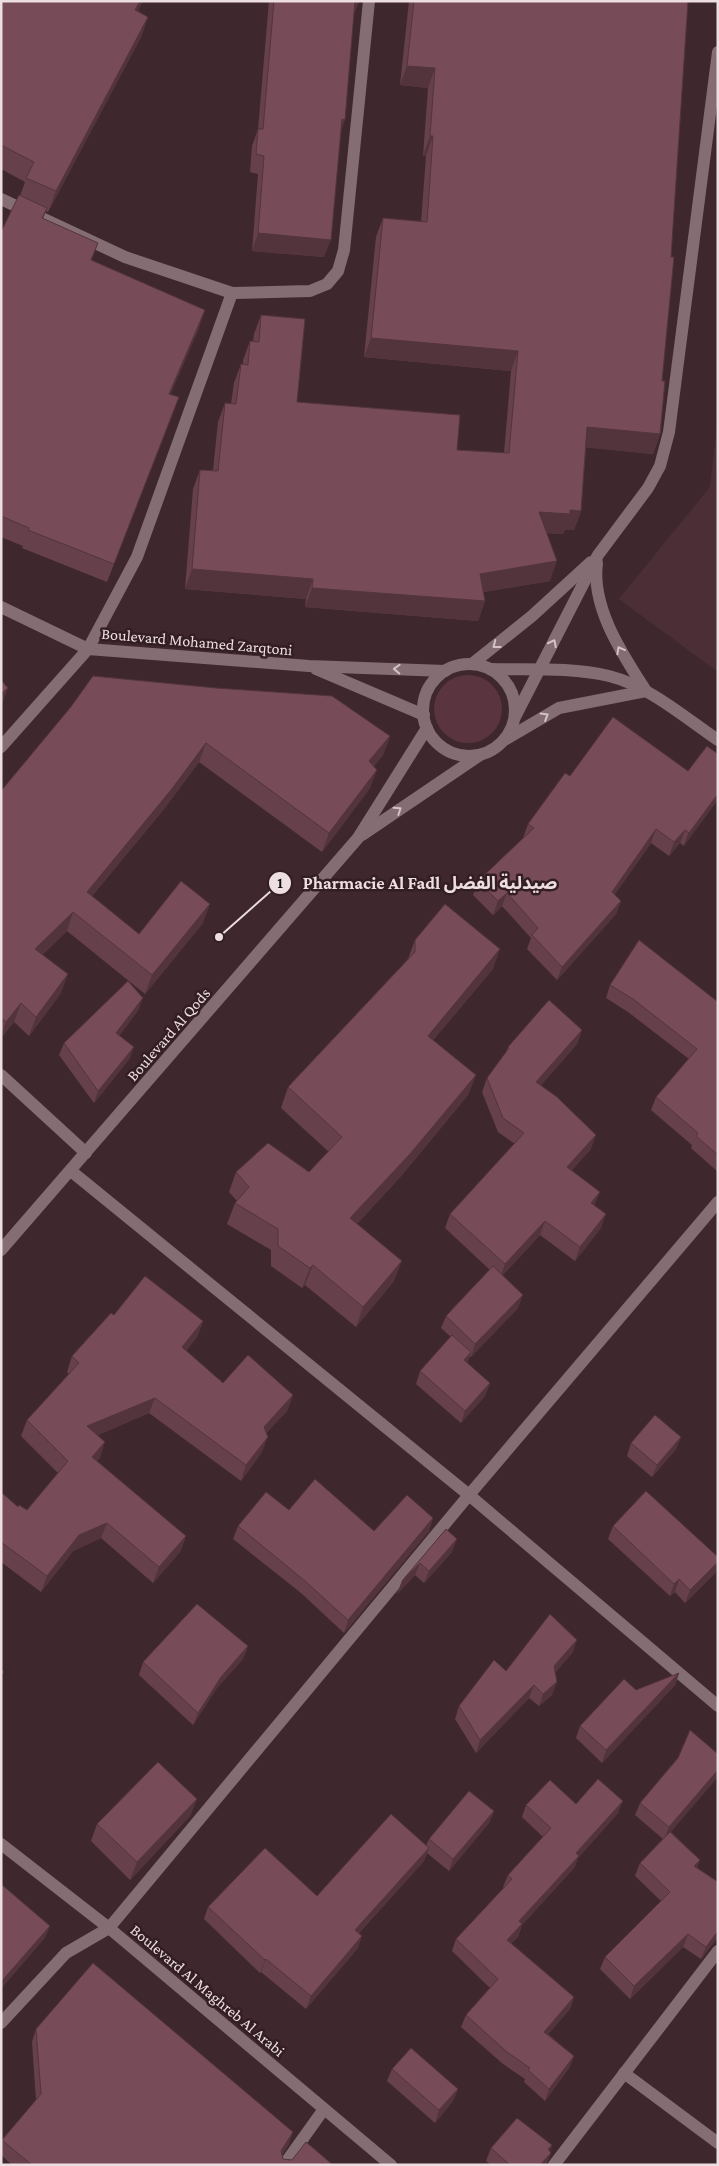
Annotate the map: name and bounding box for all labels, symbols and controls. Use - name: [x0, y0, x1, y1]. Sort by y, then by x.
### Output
- street label: Boulevard Mohamed Zarqtoni: [101, 625, 293, 659]
- one-way arrow: [492, 639, 502, 648]
- one-way arrow: [547, 639, 557, 648]
- one-way arrow: [616, 646, 626, 655]
- one-way arrow: [392, 664, 400, 674]
- one-way arrow: [540, 712, 549, 722]
- one-way arrow: [392, 807, 402, 816]
- callout: Pharmacie Al Fadl صيدلية الفضل: [268, 866, 567, 899]
- text: Pharmacie Al Fadl صيدلية الفضل: [303, 873, 557, 893]
- text: 1: [277, 875, 283, 891]
- street label: Boulevard Al Qods: [123, 984, 213, 1084]
- street label: Boulevard Al Maghreb Al Arabi: [127, 1921, 288, 2060]

